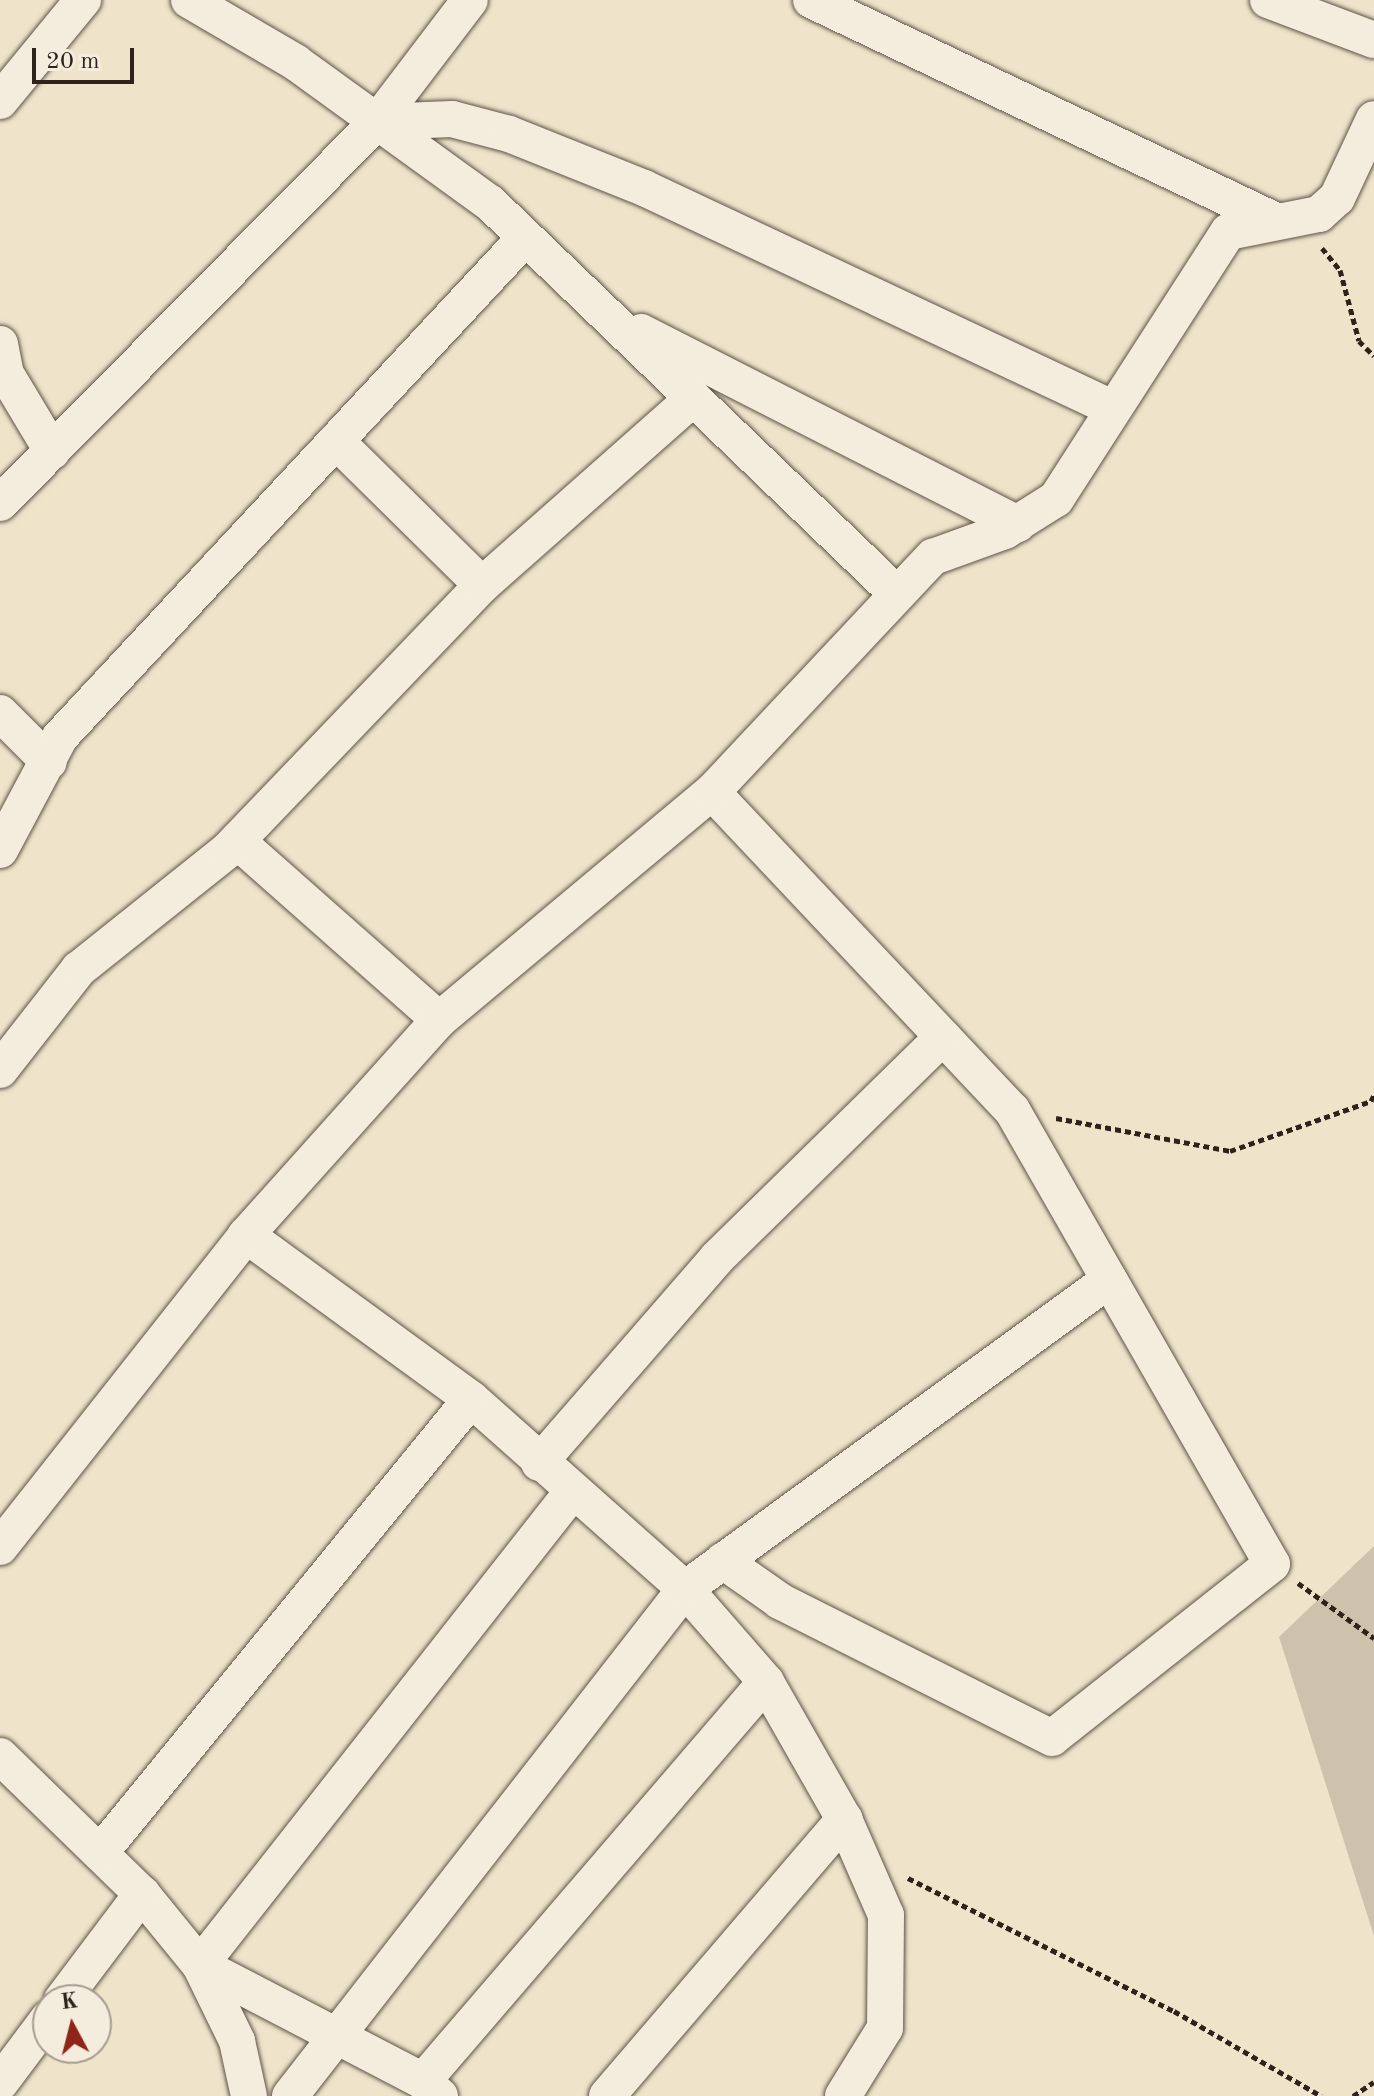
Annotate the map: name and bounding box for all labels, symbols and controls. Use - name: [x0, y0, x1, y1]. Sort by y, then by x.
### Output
- scale bar: [36, 32, 138, 82]
- text: 20 m: [46, 50, 100, 74]
- north arrow: [32, 1984, 112, 2064]
- text: K: [60, 1990, 79, 2014]

